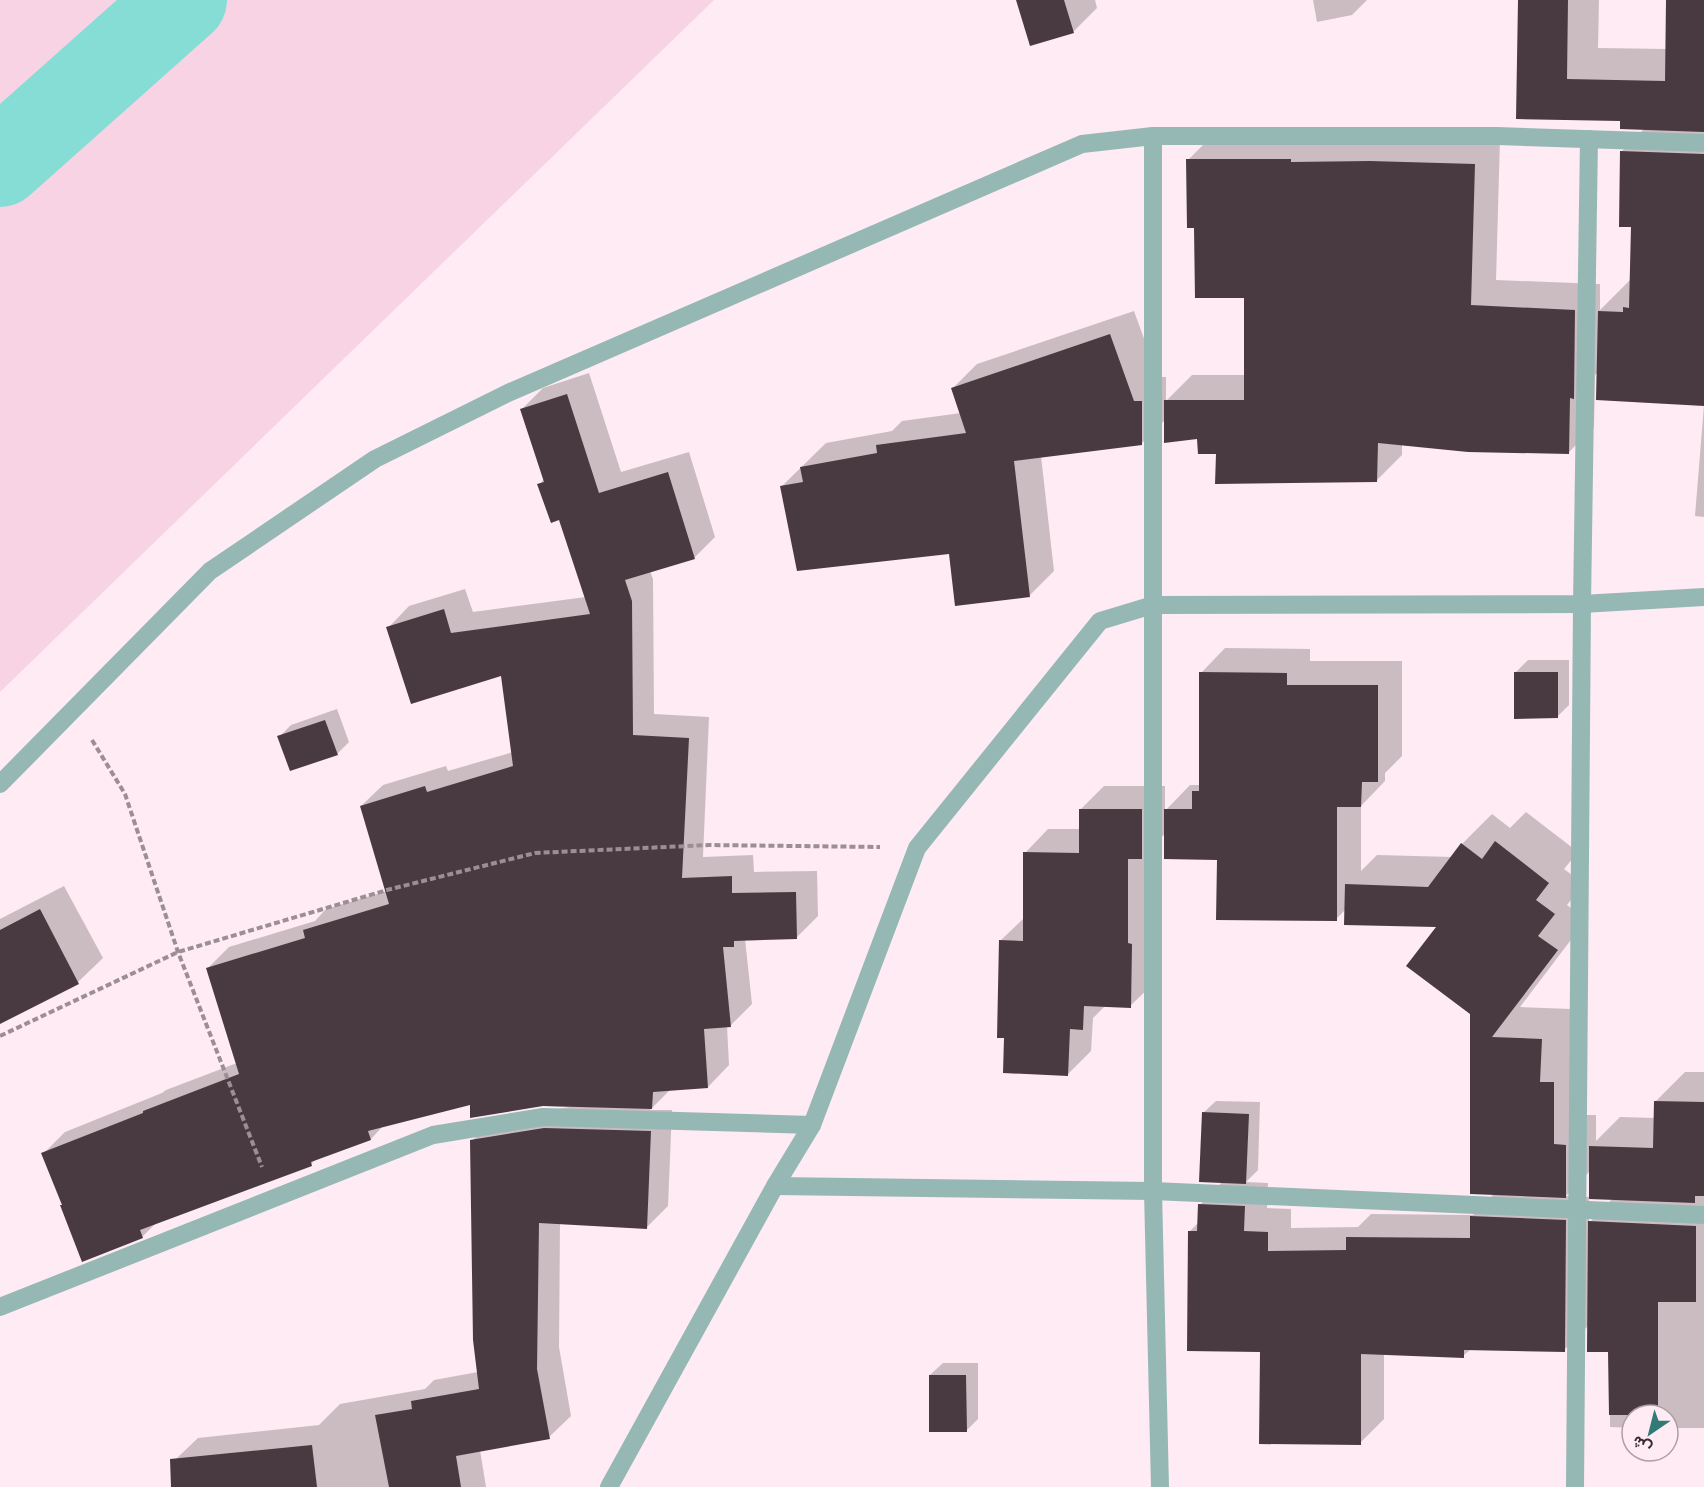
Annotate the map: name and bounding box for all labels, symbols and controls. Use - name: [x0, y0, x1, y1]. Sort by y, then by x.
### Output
- north arrow: [1620, 1403, 1680, 1463]
- text: ش: [1628, 1432, 1655, 1458]

